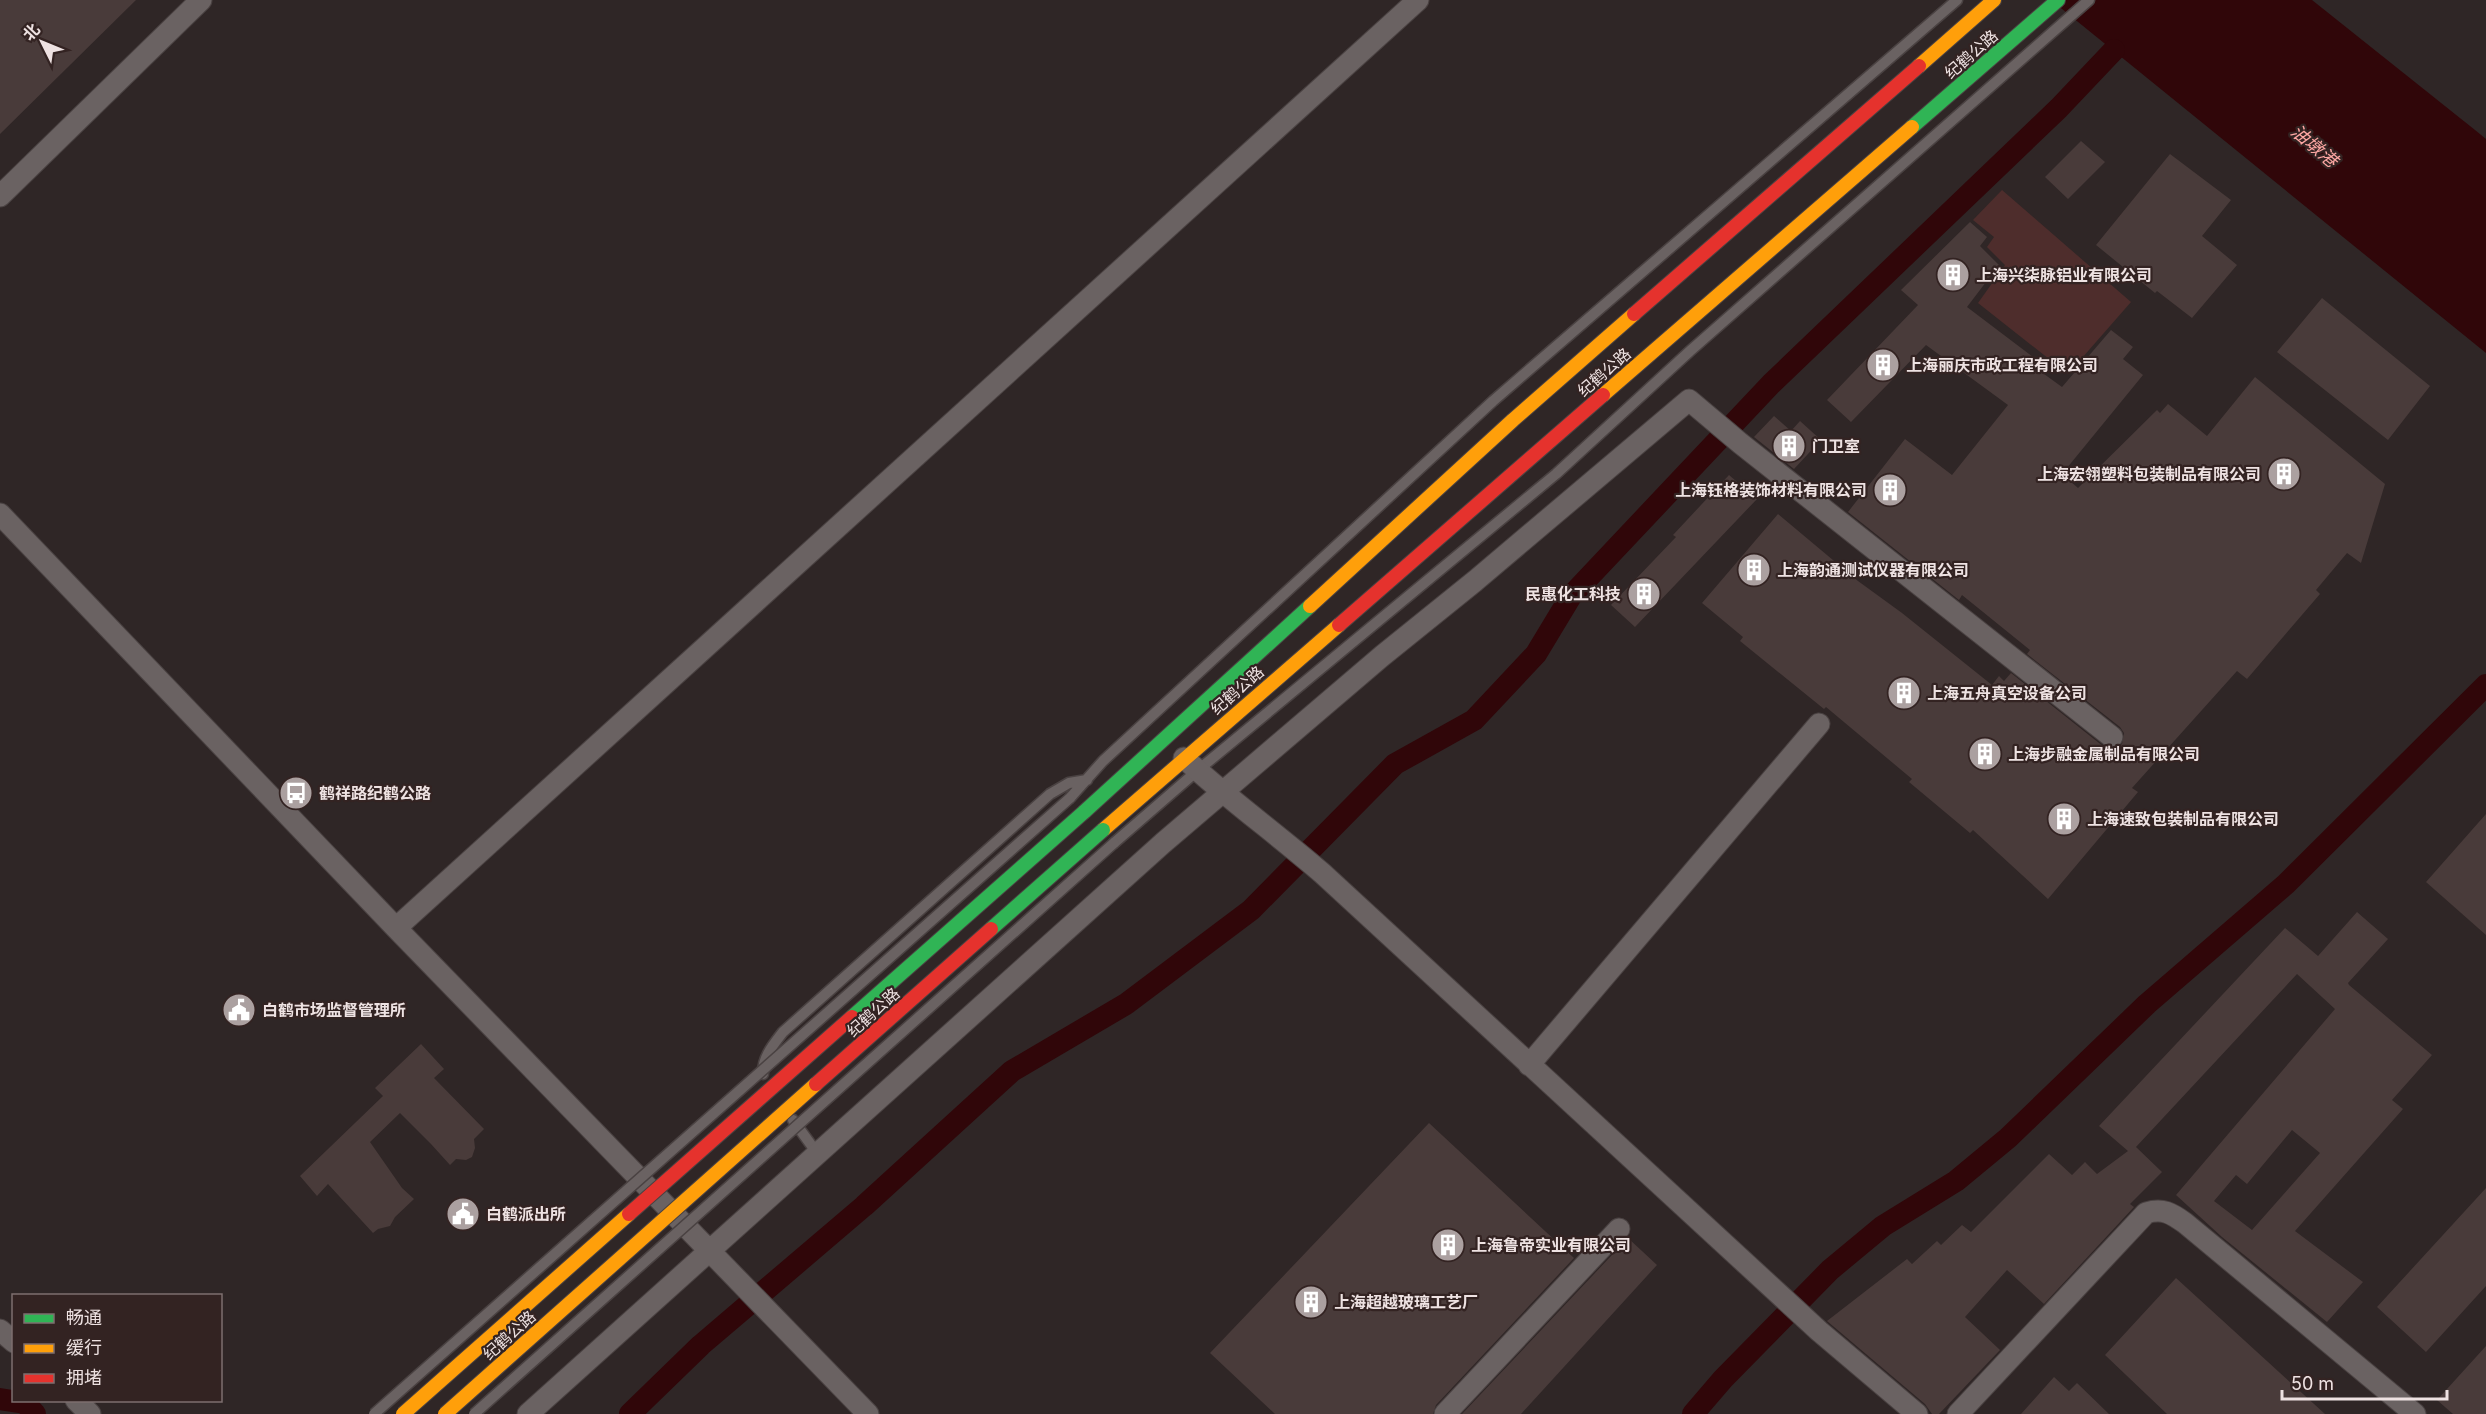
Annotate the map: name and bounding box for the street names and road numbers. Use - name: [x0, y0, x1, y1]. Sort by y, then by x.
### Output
- street label: 纪鹤公路: [1940, 25, 2002, 83]
- street label: 纪鹤公路: [1573, 343, 1635, 401]
- street label: 纪鹤公路: [1206, 661, 1268, 719]
- street label: 纪鹤公路: [843, 983, 903, 1041]
- street label: 纪鹤公路: [479, 1306, 539, 1364]

